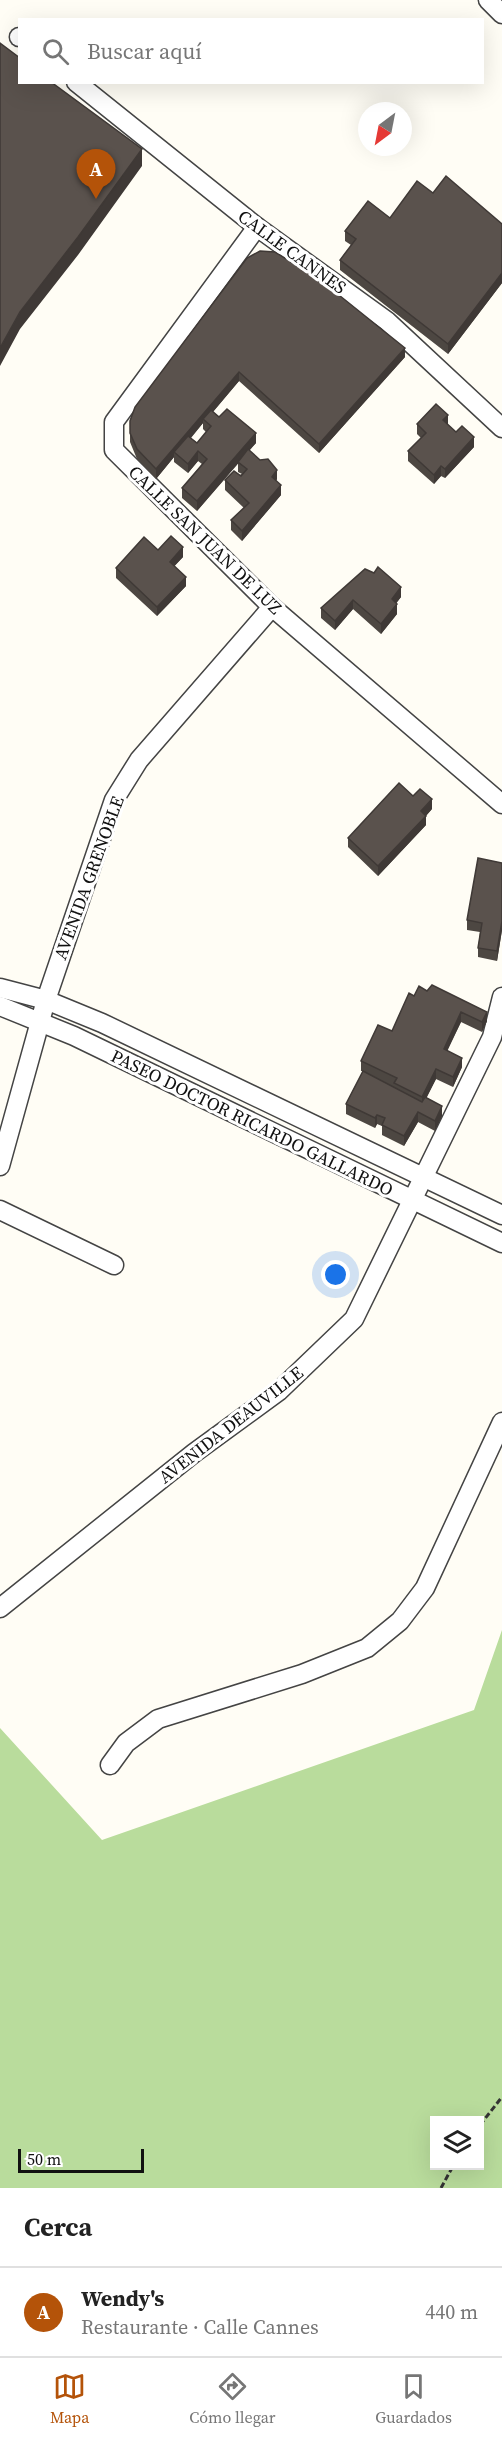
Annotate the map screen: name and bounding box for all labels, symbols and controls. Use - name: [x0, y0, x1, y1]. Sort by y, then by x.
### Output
- search box: [18, 18, 484, 84]
- icon: search: [39, 35, 72, 68]
- text: Buscar aquí: [87, 36, 202, 66]
- north arrow: [358, 102, 412, 156]
- pin: A: [76, 150, 116, 199]
- street label: CALLE CANNES: [233, 204, 352, 299]
- street label: CALLE SAN JUAN DE LUZ: [123, 460, 288, 620]
- street label: AVENIDA GRENOBLE: [47, 792, 130, 963]
- street label: PASEO DOCTOR RICARDO GALLARDO: [107, 1043, 398, 1202]
- your location: [321, 1260, 350, 1289]
- street label: AVENIDA DEAUVILLE: [153, 1360, 308, 1489]
- map controls: [430, 2116, 484, 2170]
- button: layers: [430, 2116, 484, 2170]
- scale bar: [18, 2146, 144, 2174]
- text: 50 m: [27, 2148, 61, 2170]
- text: Cerca: [24, 2209, 92, 2245]
- text: Wendy's: [81, 2283, 164, 2313]
- text: A: [37, 2298, 50, 2326]
- text: 440 m: [425, 2298, 478, 2326]
- text: Restaurante · Calle Cannes: [81, 2313, 319, 2341]
- tab: Mapa: [50, 2370, 89, 2428]
- tab: Cómo llegar: [189, 2370, 275, 2428]
- tab: Guardados: [375, 2370, 452, 2428]

